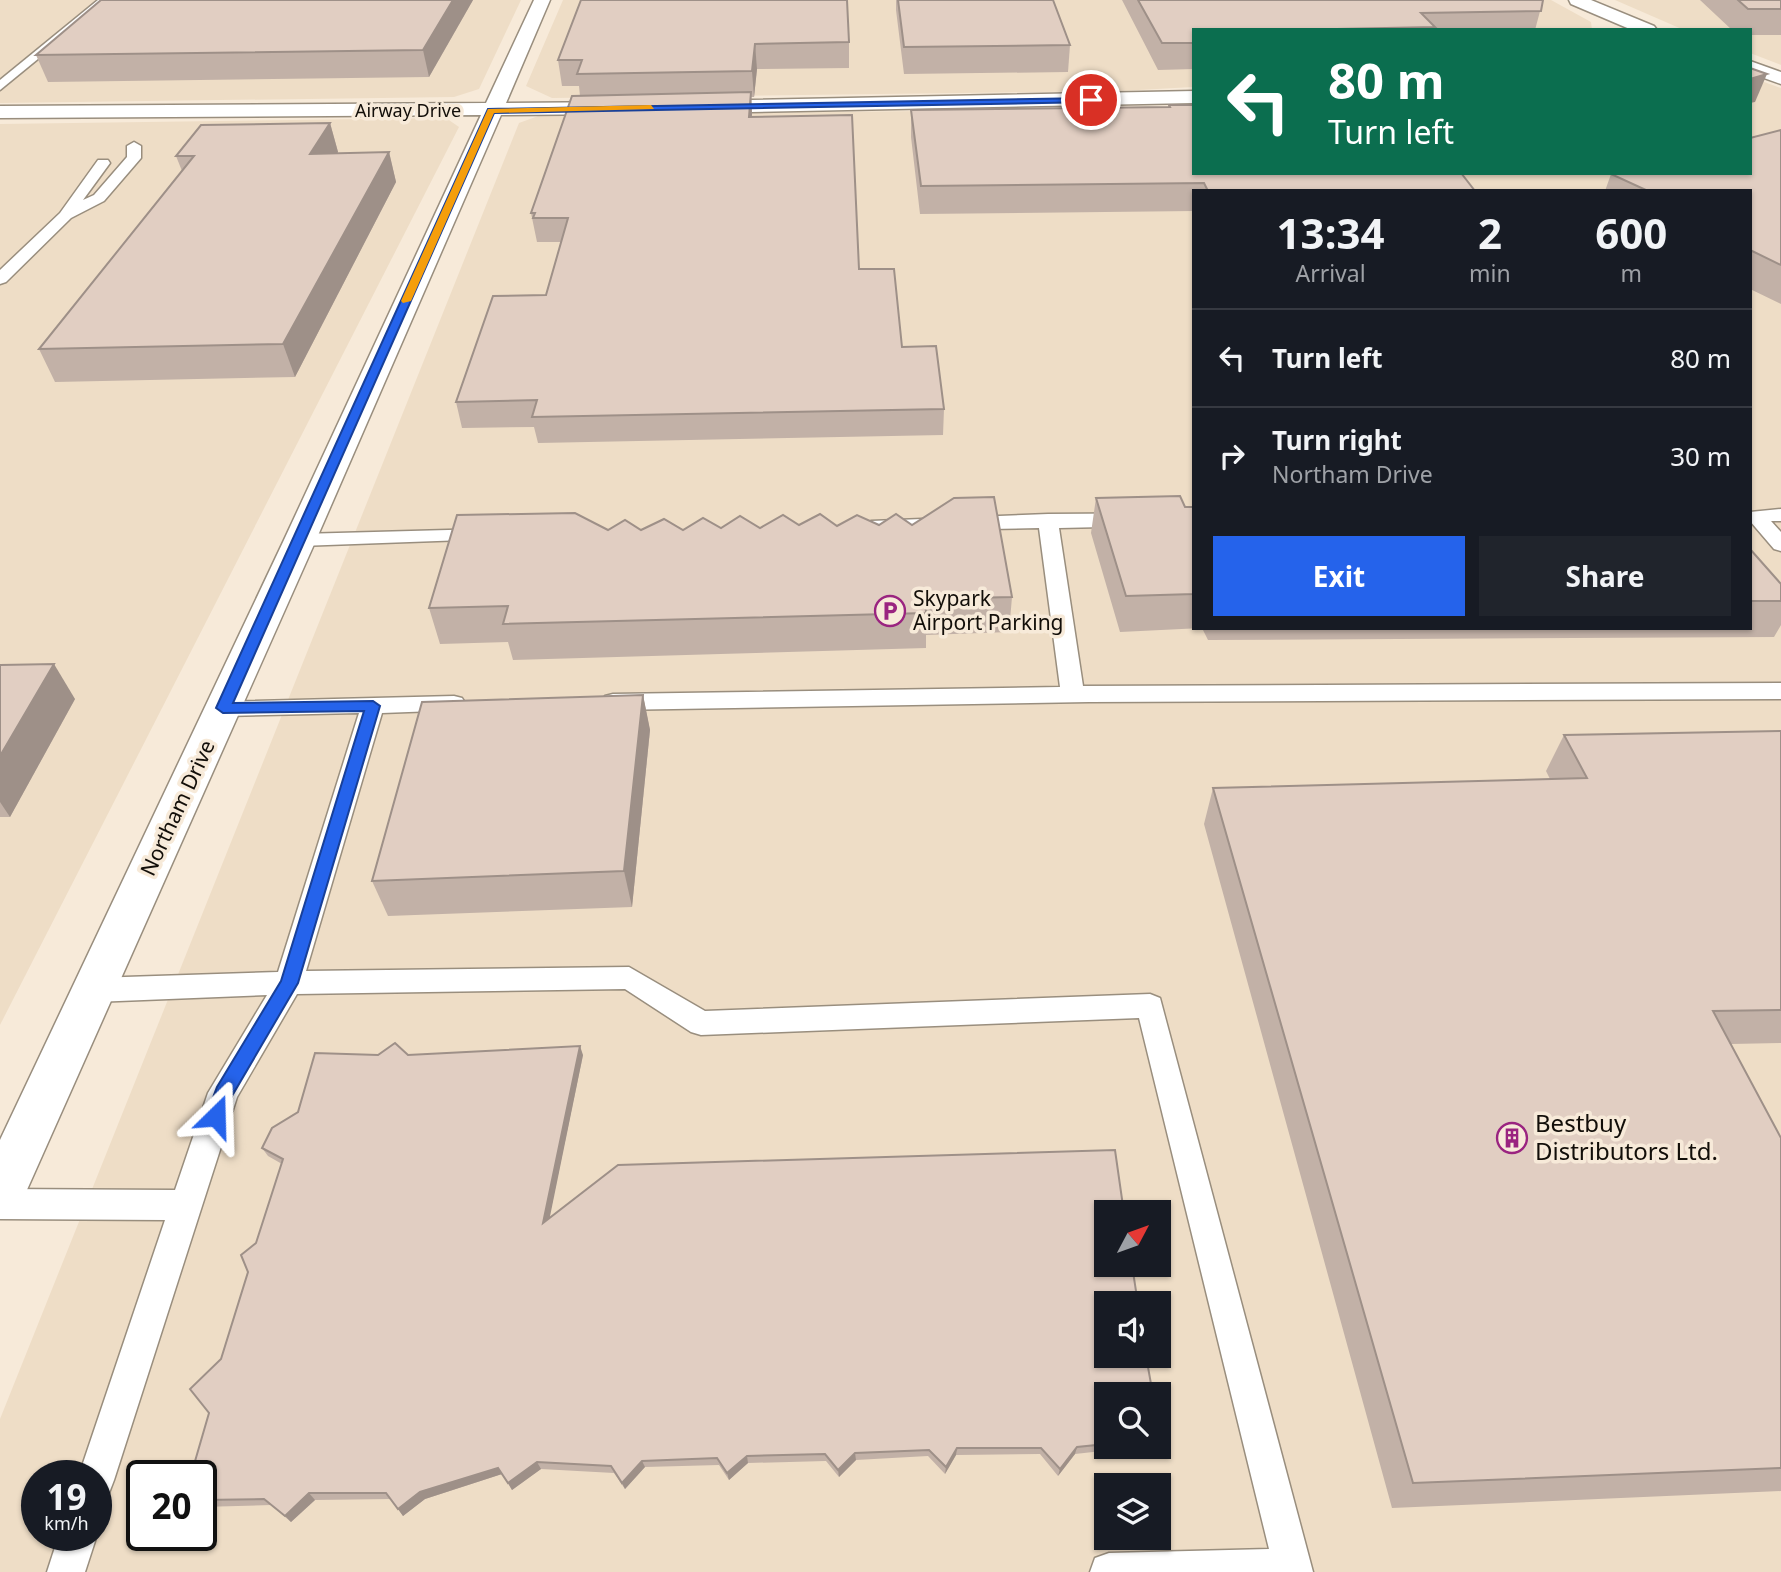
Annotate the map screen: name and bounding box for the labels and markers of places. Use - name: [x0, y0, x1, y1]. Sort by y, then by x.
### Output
- pin: [1061, 70, 1121, 130]
- place label: Skypark Airport Parking: [913, 584, 1064, 636]
- parking icon: Skypark Airport Parking: [873, 594, 907, 628]
- place label: Bestbuy Distributors Ltd.: [1535, 1106, 1718, 1167]
- building icon: Bestbuy Distributors Ltd.: [1495, 1121, 1529, 1155]

